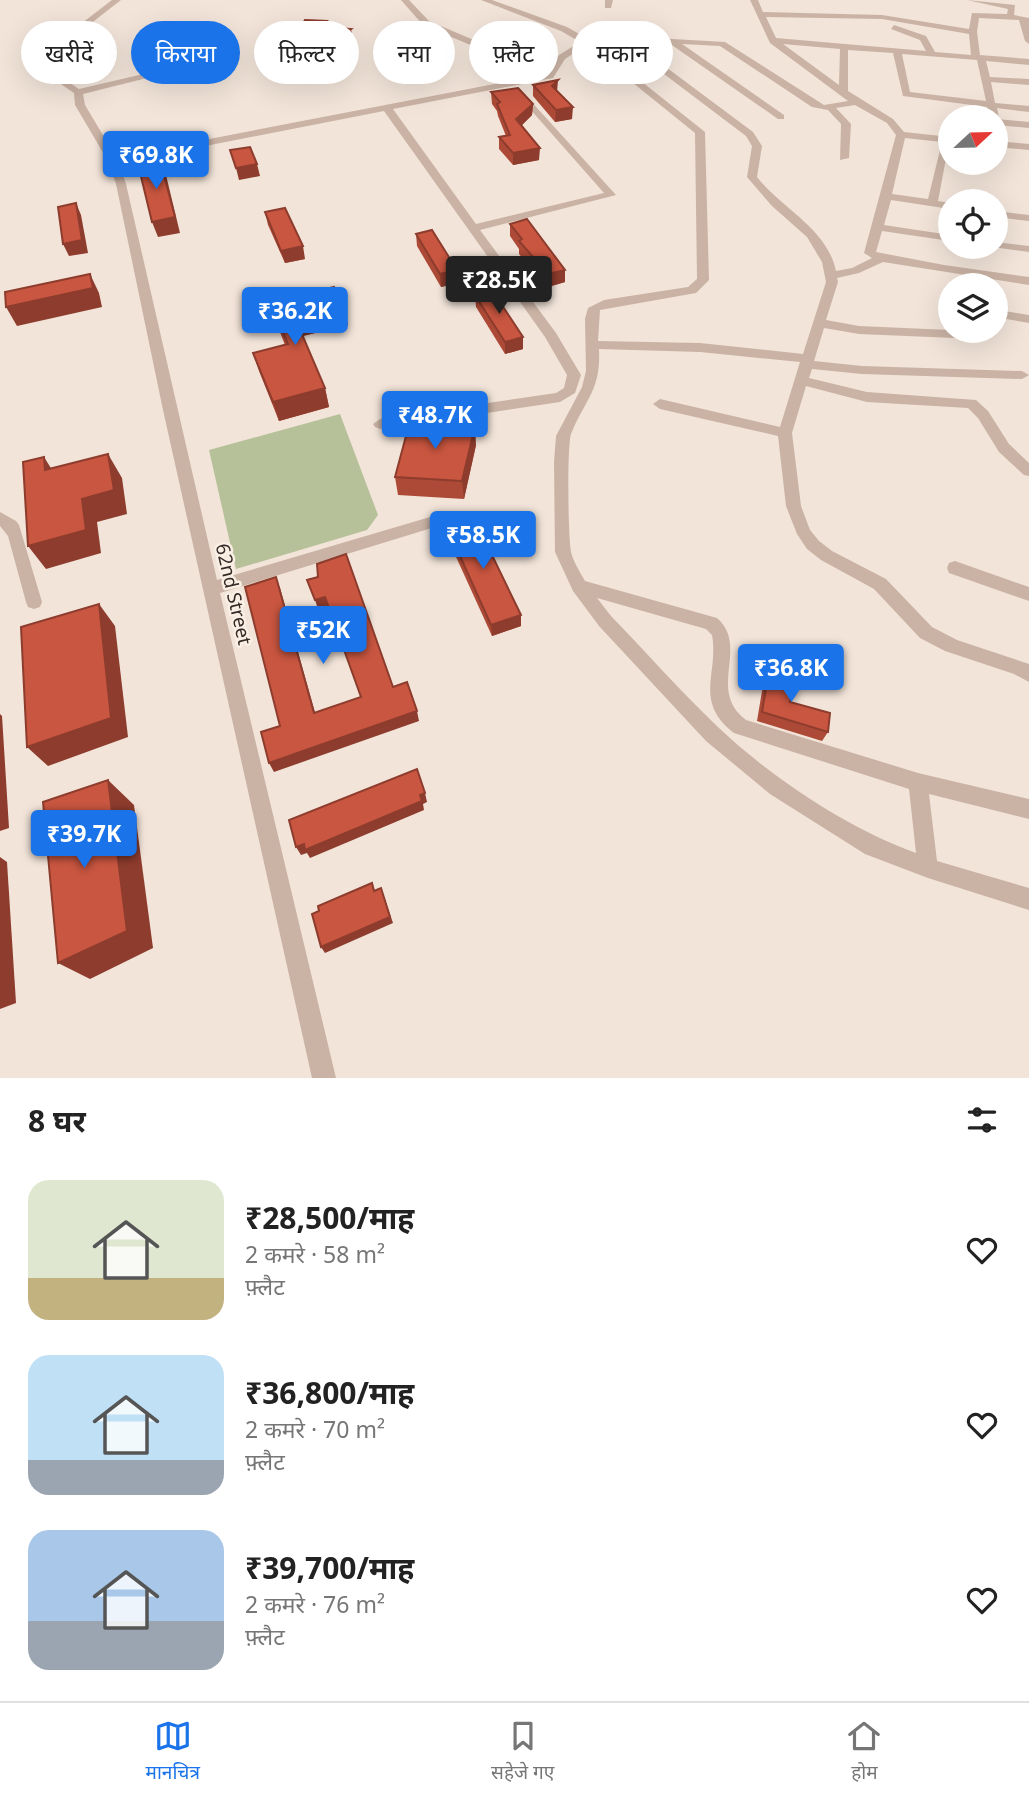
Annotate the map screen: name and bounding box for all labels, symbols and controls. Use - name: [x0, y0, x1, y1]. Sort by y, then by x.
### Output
- chip: खरीदें: [21, 21, 117, 84]
- chip: किराया: [131, 21, 240, 84]
- chip: फ़िल्टर: [254, 21, 359, 84]
- chip: नया: [373, 21, 455, 84]
- chip: फ़्लैट: [469, 21, 558, 84]
- chip: मकान: [572, 21, 673, 84]
- north arrow: [938, 105, 1008, 175]
- map controls: [938, 105, 1008, 343]
- pin: ₹69.8K: [99, 132, 213, 191]
- text: ₹69.8K: [119, 138, 193, 170]
- button: locate: [938, 189, 1008, 259]
- pin: ₹28.5K: [442, 256, 556, 316]
- text: ₹28.5K: [462, 263, 536, 295]
- button: layers: [938, 273, 1008, 343]
- pin: ₹36.2K: [238, 288, 352, 347]
- text: ₹36.2K: [258, 294, 332, 326]
- pin: ₹48.7K: [378, 392, 492, 451]
- text: ₹48.7K: [398, 398, 472, 430]
- pin: ₹58.5K: [426, 512, 540, 571]
- text: ₹58.5K: [446, 518, 520, 550]
- street label: 62nd Street: [210, 541, 258, 647]
- pin: ₹52K: [282, 606, 364, 666]
- text: ₹52K: [296, 613, 350, 645]
- pin: ₹36.8K: [734, 644, 848, 704]
- text: ₹36.8K: [754, 651, 828, 683]
- pin: ₹39.7K: [27, 810, 141, 870]
- text: ₹39.7K: [47, 817, 121, 849]
- text: 8 घर: [28, 1100, 86, 1141]
- icon: filters: [963, 1101, 1001, 1139]
- text: ₹28,500/माह: [245, 1197, 414, 1238]
- icon: home: [84, 1208, 168, 1292]
- icon: heart: [963, 1231, 1001, 1269]
- text: 2 कमरे · 58 m²: [245, 1238, 385, 1270]
- text: फ़्लैट: [245, 1270, 285, 1302]
- text: ₹36,800/माह: [245, 1372, 414, 1413]
- icon: home: [84, 1383, 168, 1467]
- icon: heart: [963, 1406, 1001, 1444]
- text: 2 कमरे · 70 m²: [245, 1413, 385, 1445]
- text: फ़्लैट: [245, 1445, 285, 1477]
- text: ₹39,700/माह: [245, 1547, 414, 1588]
- icon: home: [84, 1558, 168, 1642]
- icon: heart: [963, 1581, 1001, 1619]
- text: 2 कमरे · 76 m²: [245, 1588, 385, 1620]
- text: फ़्लैट: [245, 1620, 285, 1652]
- tab: मानचित्र: [146, 1717, 200, 1785]
- tab: सहेजे गए: [491, 1717, 554, 1785]
- tab: होम: [845, 1717, 883, 1785]

